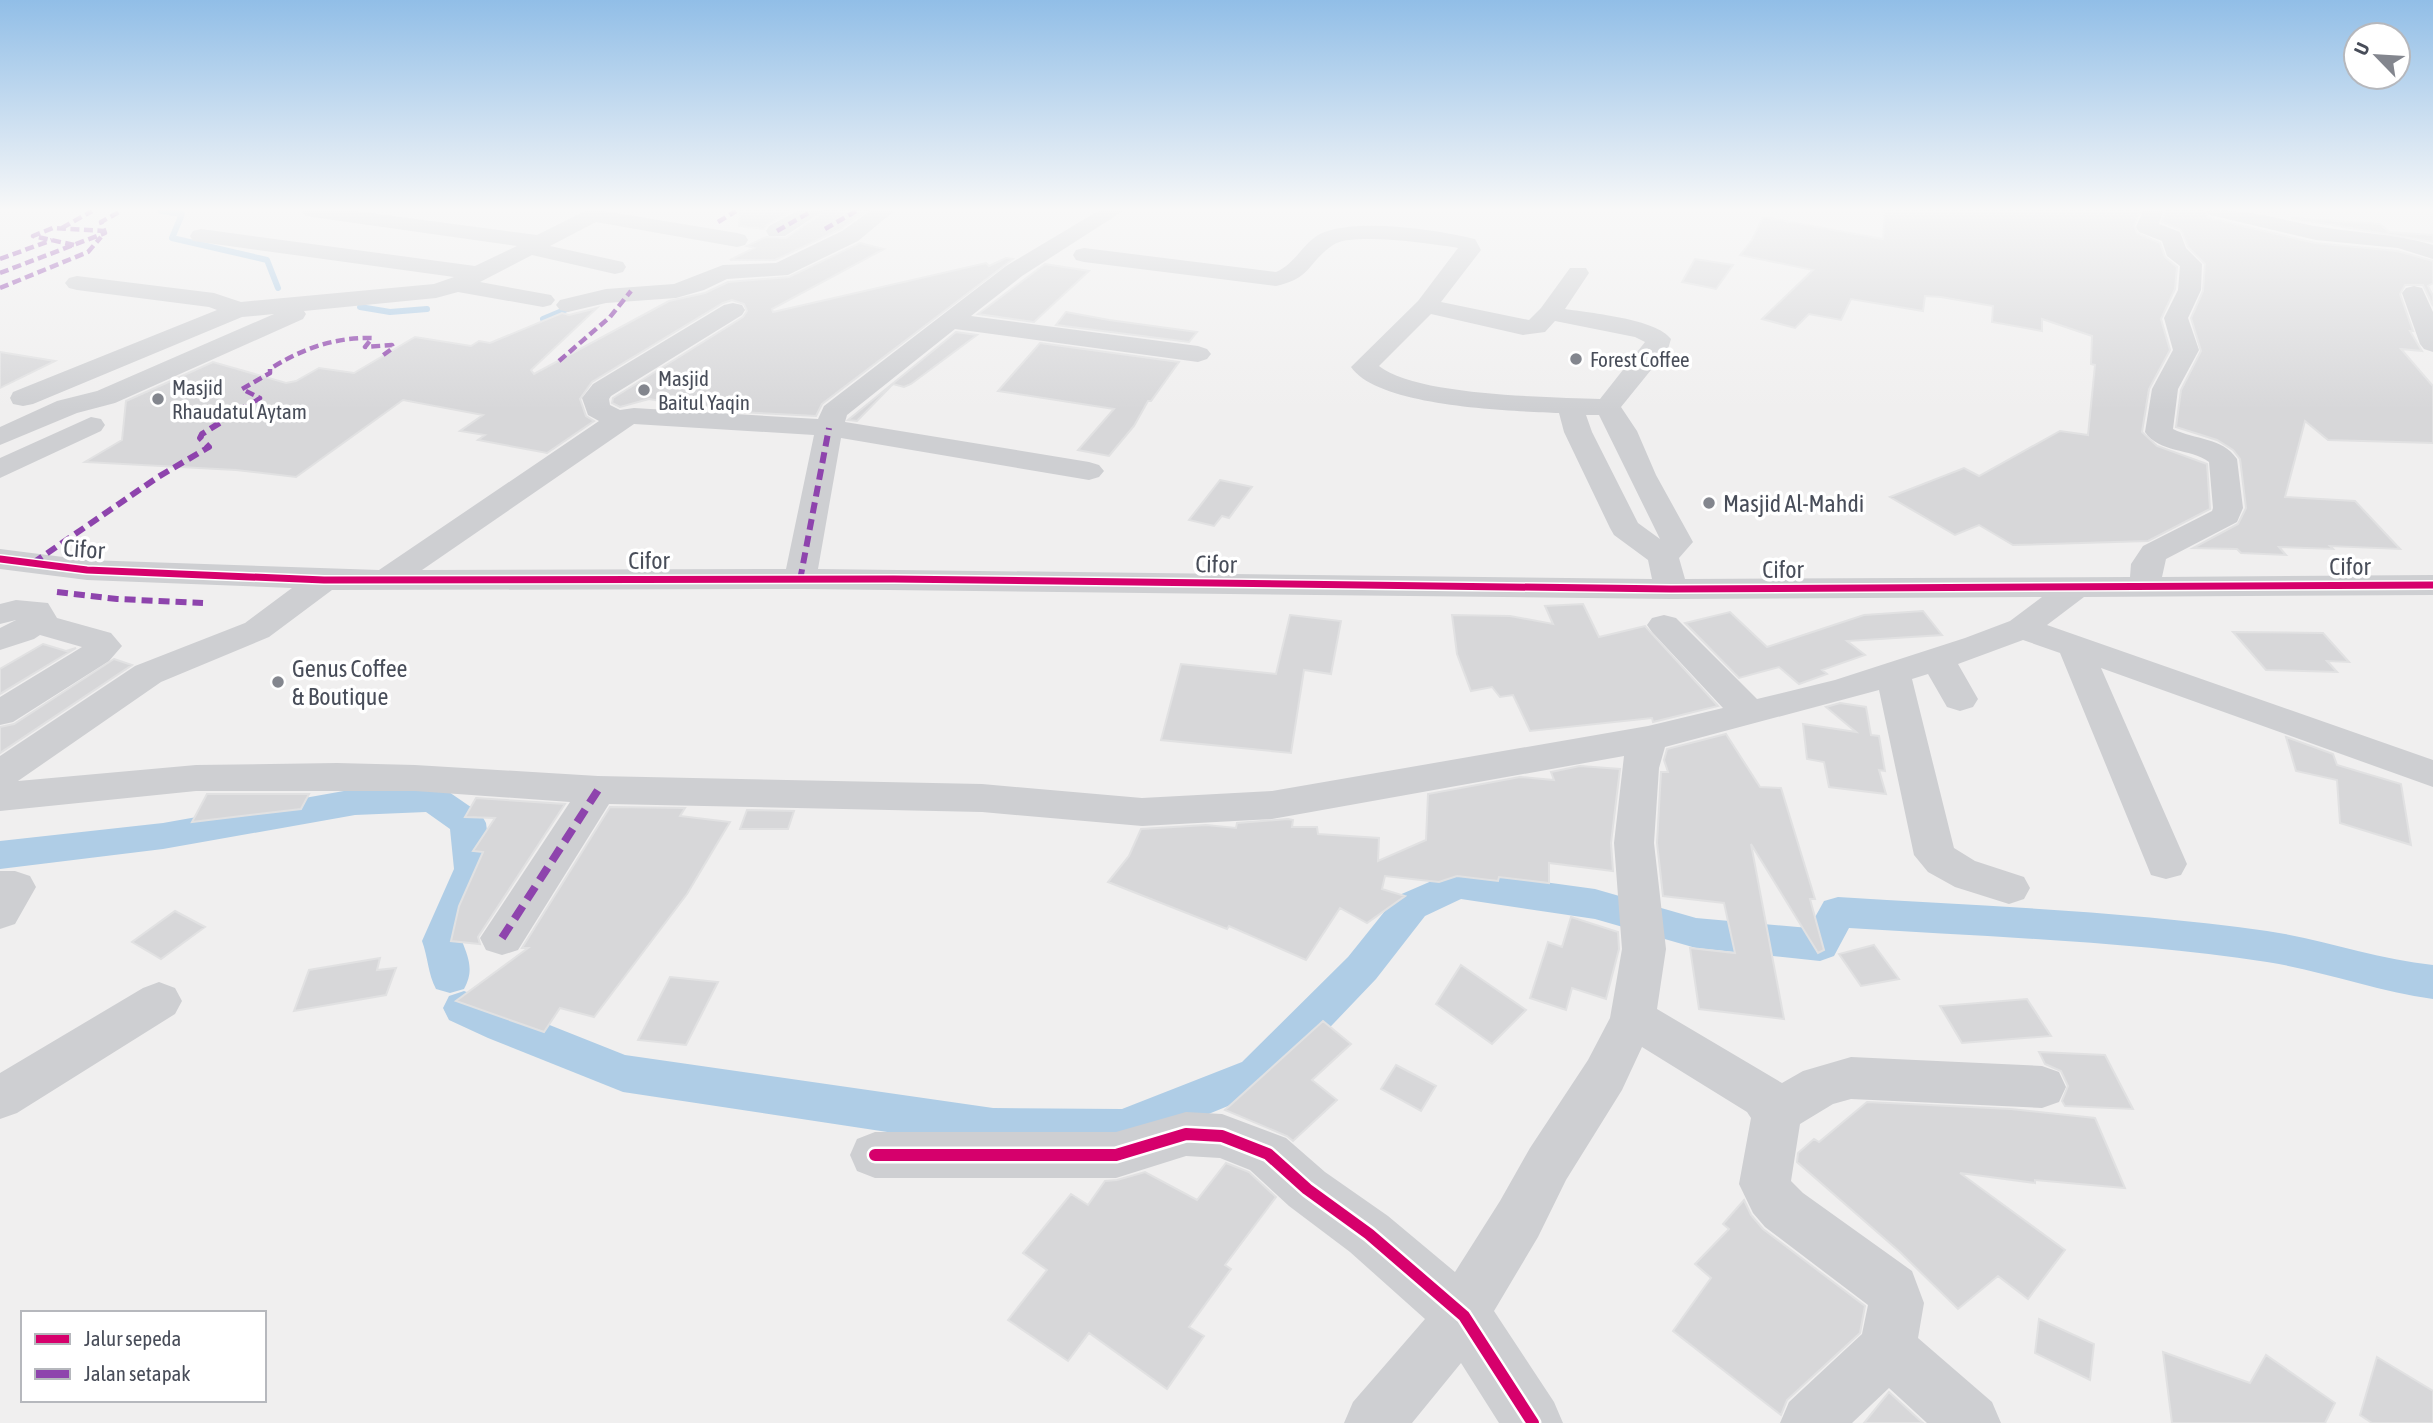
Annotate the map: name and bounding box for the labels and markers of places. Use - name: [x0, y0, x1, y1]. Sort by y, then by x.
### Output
- place label: Forest Coffee: [1590, 347, 1690, 371]
- marker: Forest Coffee: [1568, 351, 1584, 367]
- place label: Masjid Baitul Yaqin: [658, 366, 750, 414]
- place label: Masjid Rhaudatul Aytam: [172, 375, 307, 423]
- marker: Masjid Baitul Yaqin: [636, 382, 652, 398]
- marker: Masjid Rhaudatul Aytam: [150, 391, 166, 407]
- place label: Masjid Al-Mahdi: [1723, 490, 1864, 517]
- marker: Masjid Al-Mahdi: [1701, 495, 1717, 511]
- place label: Genus Coffee & Boutique: [292, 655, 407, 710]
- marker: Genus Coffee & Boutique: [270, 674, 286, 690]

